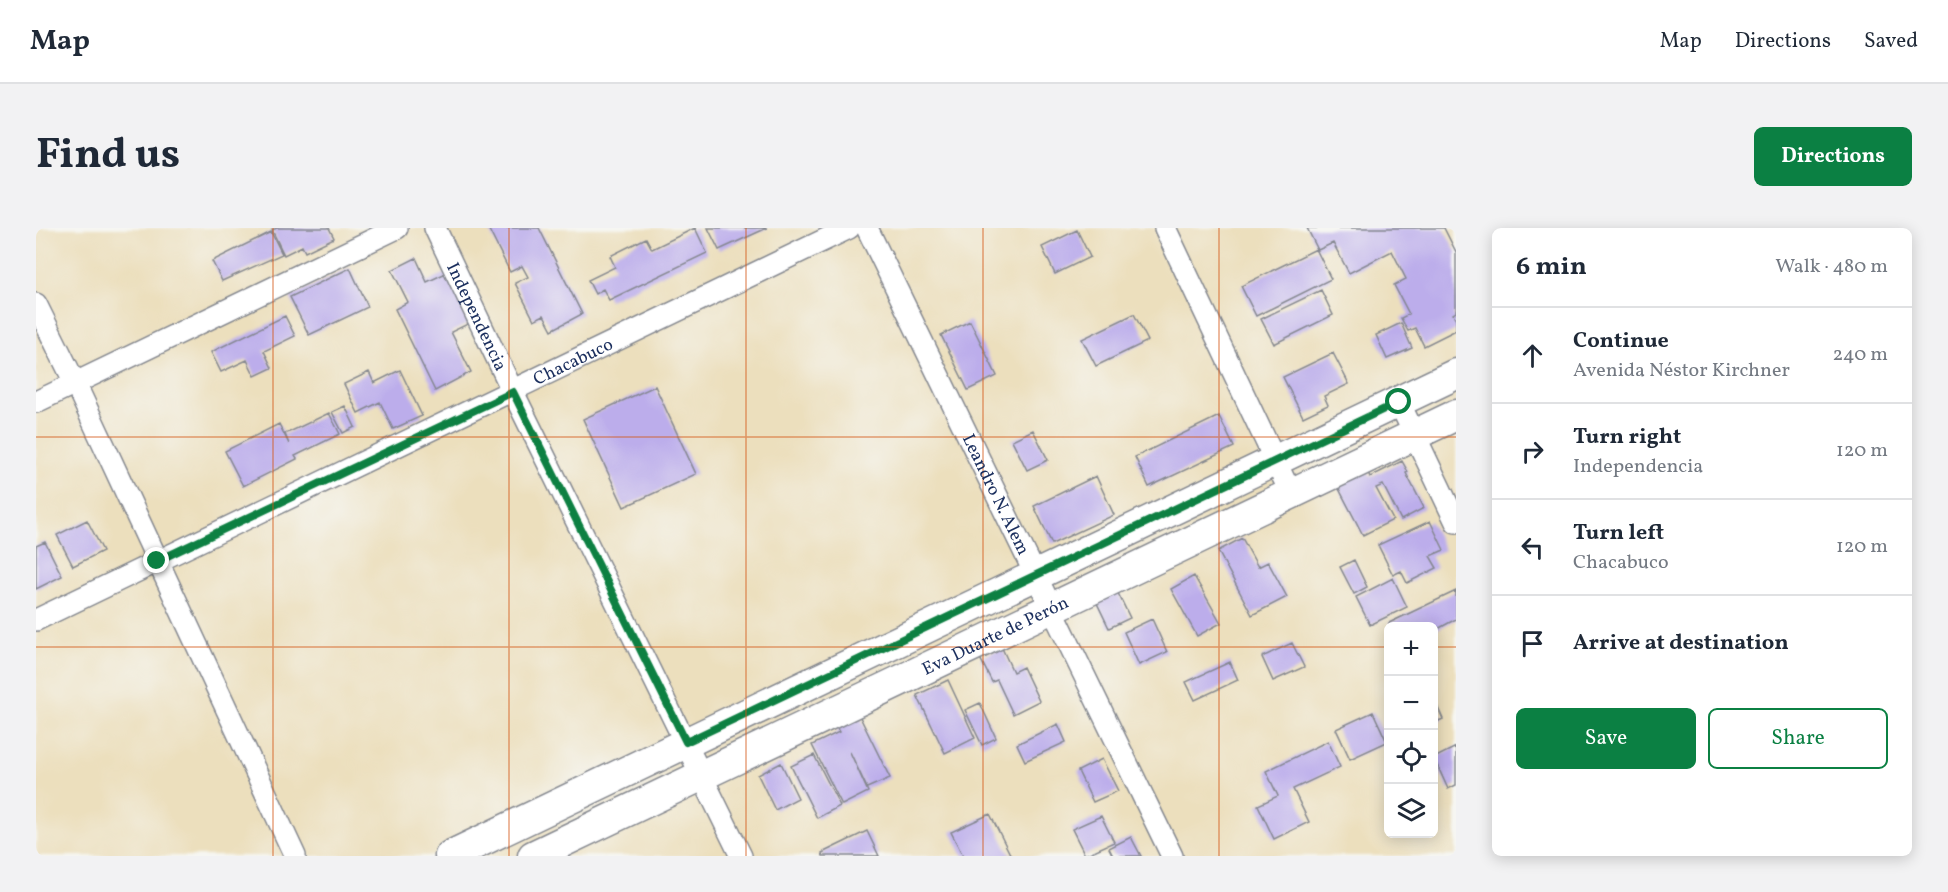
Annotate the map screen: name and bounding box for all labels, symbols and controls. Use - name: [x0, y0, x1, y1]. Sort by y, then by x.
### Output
- text: Map: [30, 22, 90, 61]
- text: Map: [1660, 27, 1702, 56]
- text: Directions: [1735, 27, 1831, 56]
- text: Saved: [1864, 27, 1918, 56]
- text: Find us: [36, 127, 180, 186]
- button: Directions: [1754, 127, 1912, 186]
- text: 6 min: [1516, 249, 1587, 285]
- text: Walk · 480 m: [1775, 253, 1888, 281]
- street label: Independencia: [439, 259, 512, 376]
- text: Continue: [1573, 326, 1669, 357]
- street label: Chacabuco: [529, 333, 618, 392]
- icon: ahead: [1516, 339, 1549, 372]
- text: 240 m: [1833, 341, 1888, 369]
- text: Avenida Néstor Kirchner: [1573, 357, 1790, 385]
- route start: [1385, 388, 1411, 414]
- text: Turn right: [1573, 422, 1681, 453]
- street label: Leandro N. Alem: [955, 430, 1035, 560]
- icon: right: [1516, 435, 1549, 468]
- text: 120 m: [1836, 437, 1888, 465]
- text: Independencia: [1573, 453, 1703, 481]
- text: Turn left: [1573, 518, 1664, 549]
- icon: left: [1516, 531, 1549, 564]
- text: 120 m: [1836, 533, 1888, 561]
- route end: [143, 547, 169, 573]
- text: Chacabuco: [1573, 549, 1669, 577]
- street label: Eva Duarte de Perón: [918, 591, 1073, 682]
- map controls: [1384, 622, 1438, 838]
- button: +: [1384, 622, 1438, 676]
- icon: arrive: [1516, 627, 1549, 660]
- text: Arrive at destination: [1573, 628, 1789, 659]
- button: −: [1384, 676, 1438, 730]
- button: Save: [1516, 708, 1696, 769]
- button: Share: [1708, 708, 1888, 769]
- button: locate: [1384, 730, 1438, 784]
- button: layers: [1384, 784, 1438, 838]

